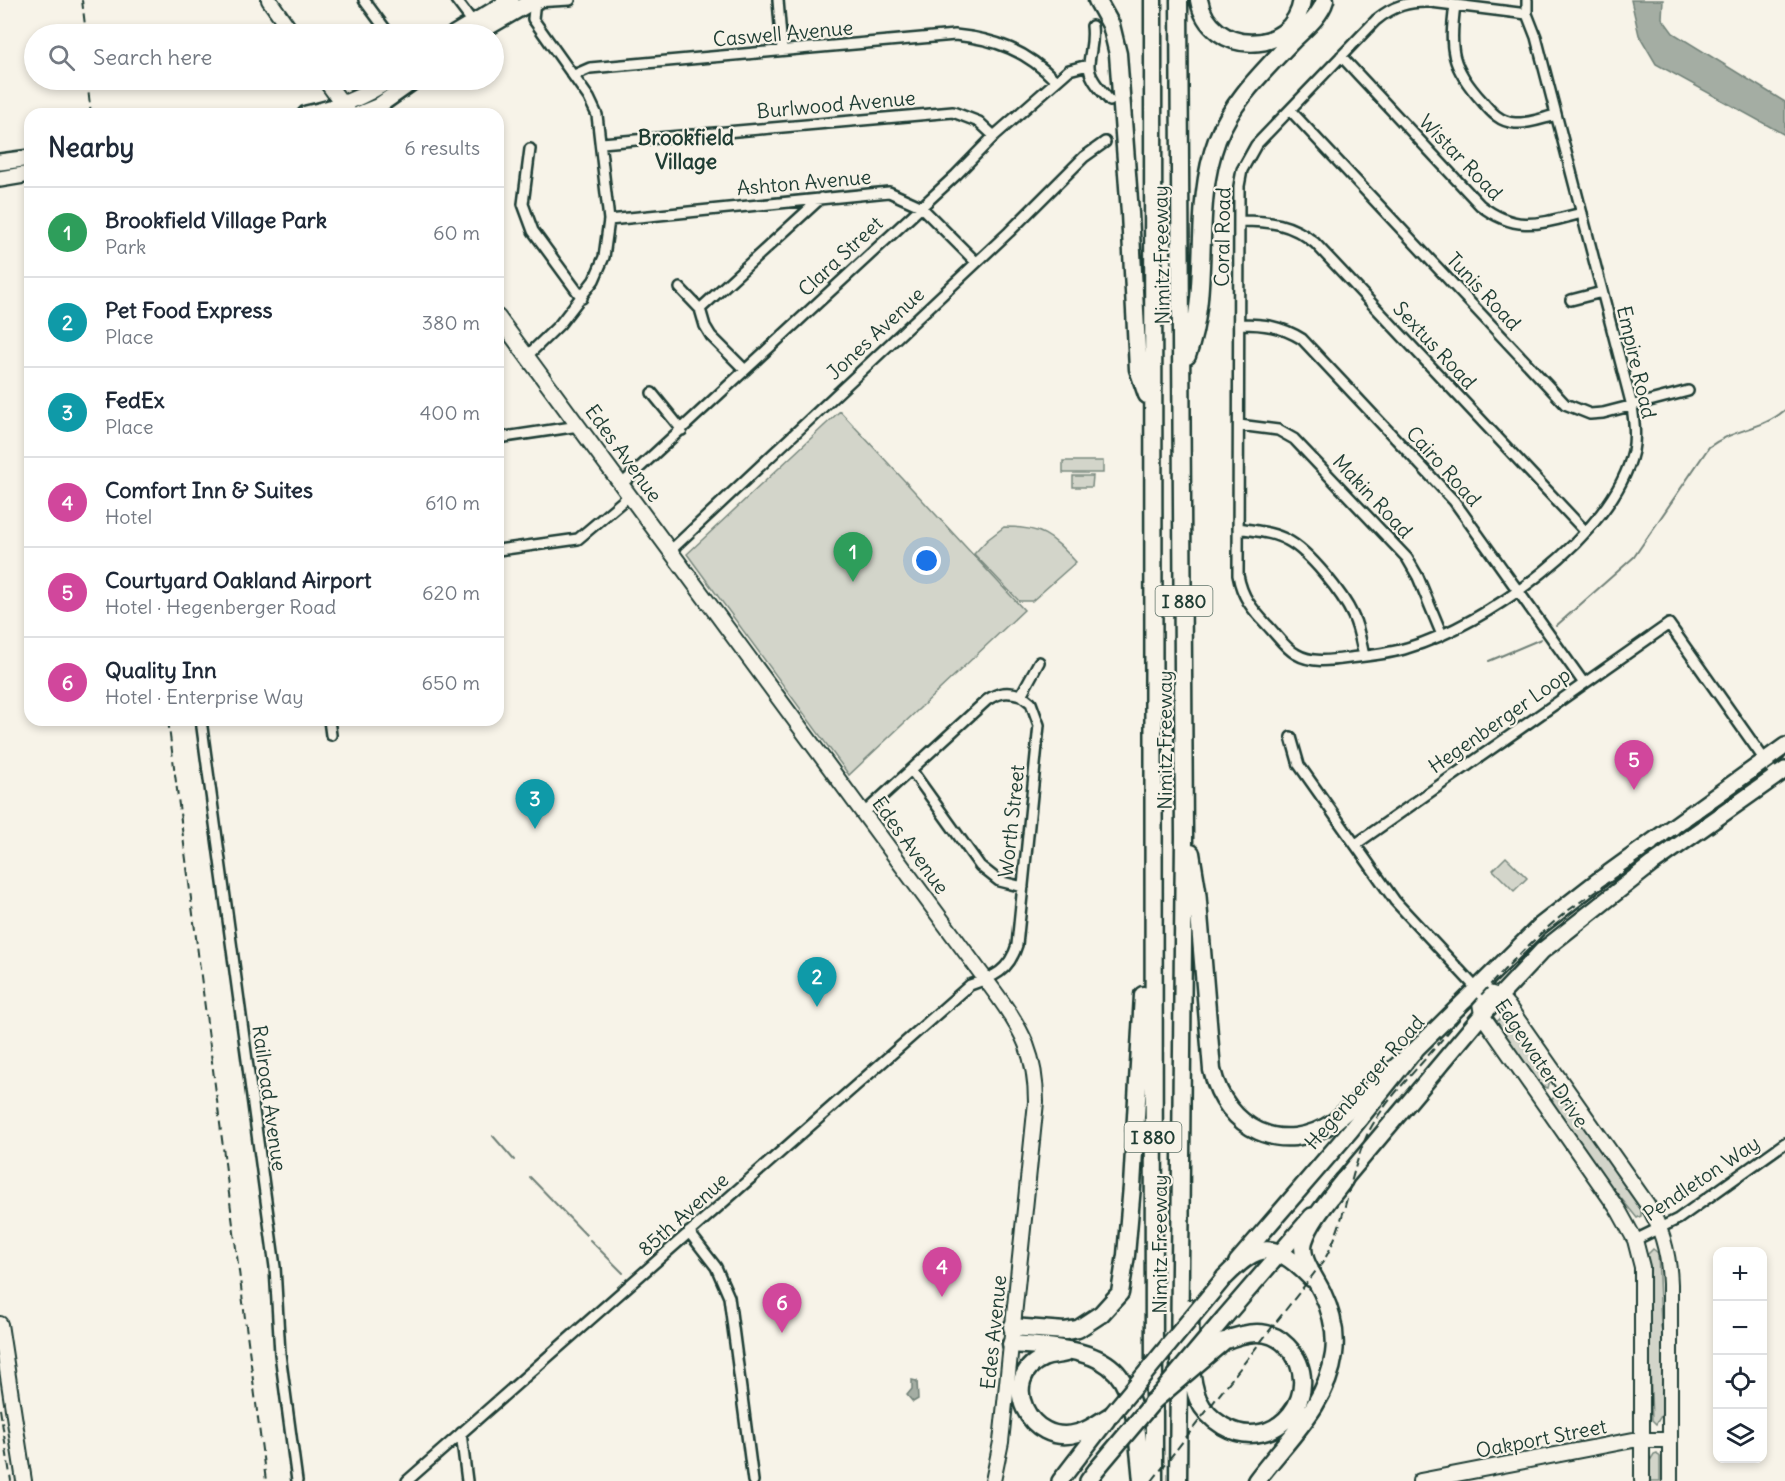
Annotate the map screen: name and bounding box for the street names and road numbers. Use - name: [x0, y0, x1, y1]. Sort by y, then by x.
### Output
- street label: Caswell Avenue: [712, 14, 854, 52]
- street label: Burlwood Avenue: [756, 85, 916, 123]
- street label: Wistar Road: [1414, 109, 1508, 205]
- street label: Ashton Avenue: [736, 164, 872, 200]
- street label: Nimitz Freeway: [1147, 185, 1175, 325]
- street label: Coral Road: [1209, 187, 1235, 287]
- street label: Clara Street: [793, 210, 888, 301]
- street label: Tunis Road: [1442, 247, 1527, 335]
- street label: Jones Avenue: [821, 281, 929, 385]
- street label: Sextus Road: [1388, 296, 1482, 394]
- street label: Empire Road: [1612, 303, 1662, 421]
- street label: Edes Avenue: [580, 399, 668, 507]
- street label: Cairo Road: [1401, 421, 1487, 512]
- street label: Makin Road: [1328, 449, 1418, 543]
- road number: I 880: [1156, 586, 1212, 616]
- street label: Hegenberger Loop: [1423, 662, 1575, 778]
- street label: Nimitz Freeway: [1152, 670, 1177, 810]
- street label: Worth Street: [993, 763, 1029, 879]
- street label: Edes Avenue: [867, 791, 955, 899]
- street label: Edgewater Drive: [1490, 994, 1594, 1132]
- street label: Hegenberger Road: [1299, 1009, 1429, 1154]
- street label: Railroad Avenue: [247, 1023, 293, 1173]
- road number: I 880: [1124, 1122, 1182, 1152]
- street label: Pendleton Way: [1638, 1130, 1764, 1226]
- street label: 85th Avenue: [633, 1167, 733, 1261]
- street label: Nimitz Freeway: [1147, 1174, 1172, 1314]
- street label: Edes Avenue: [975, 1274, 1011, 1390]
- street label: Oakport Street: [1473, 1413, 1609, 1463]

